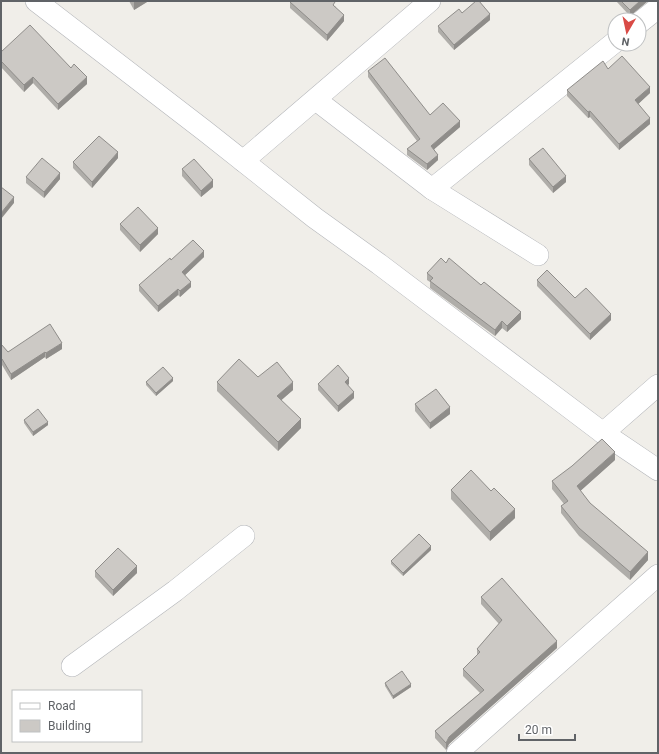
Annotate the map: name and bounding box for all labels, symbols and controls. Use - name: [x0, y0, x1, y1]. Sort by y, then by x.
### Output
- north arrow: [607, 12, 647, 52]
- text: N: [620, 34, 630, 48]
- legend: [12, 690, 142, 742]
- text: Road: [48, 699, 76, 713]
- scale bar: [519, 716, 575, 742]
- text: Building: [48, 719, 91, 733]
- text: 20 m: [525, 723, 552, 737]

